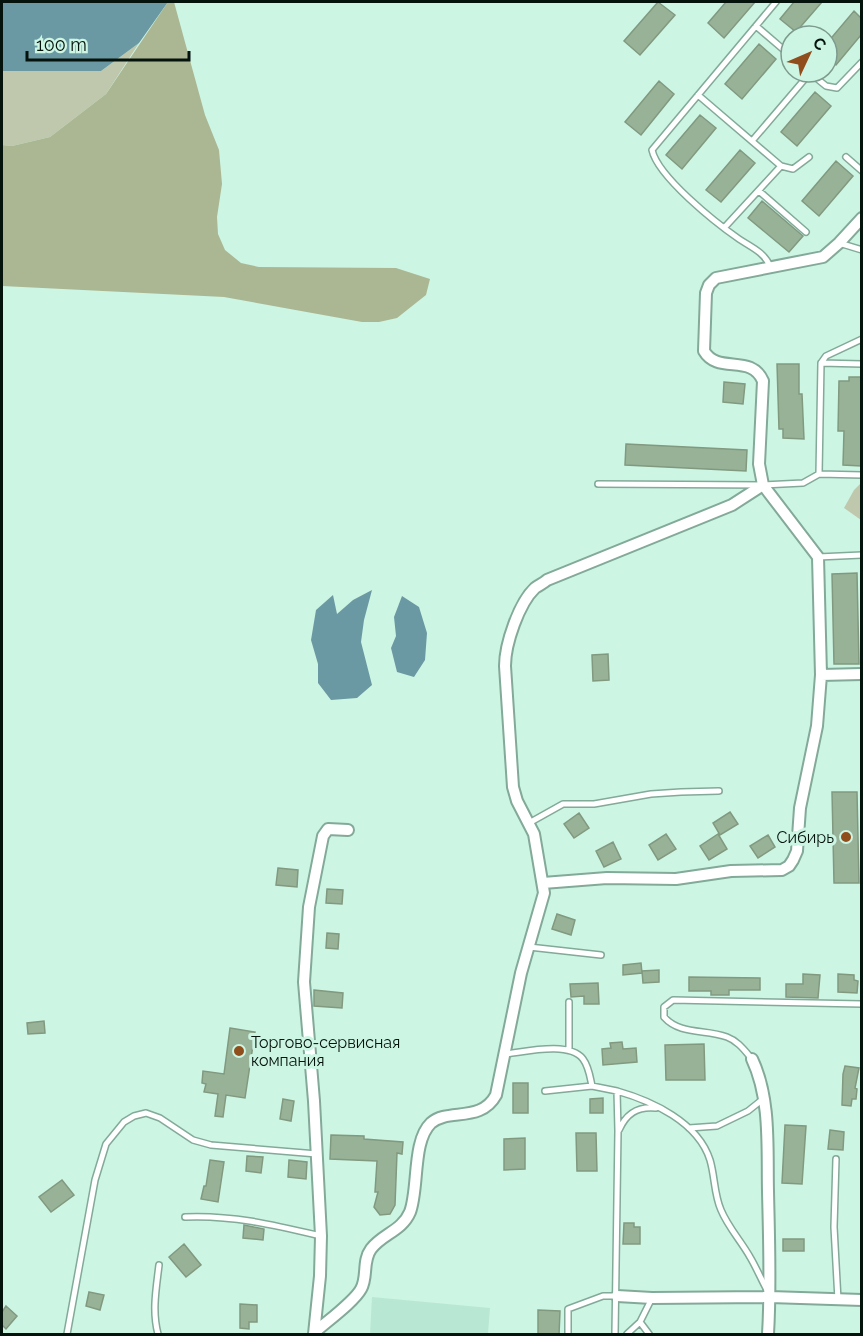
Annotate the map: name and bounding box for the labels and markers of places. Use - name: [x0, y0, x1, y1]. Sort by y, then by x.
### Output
- place label: Сибирь: [777, 828, 834, 847]
- marker: Сибирь: [839, 830, 853, 844]
- place label: Торгово-сервисная компания: [251, 1033, 400, 1070]
- marker: Торгово-сервисная компания: [232, 1044, 246, 1058]

